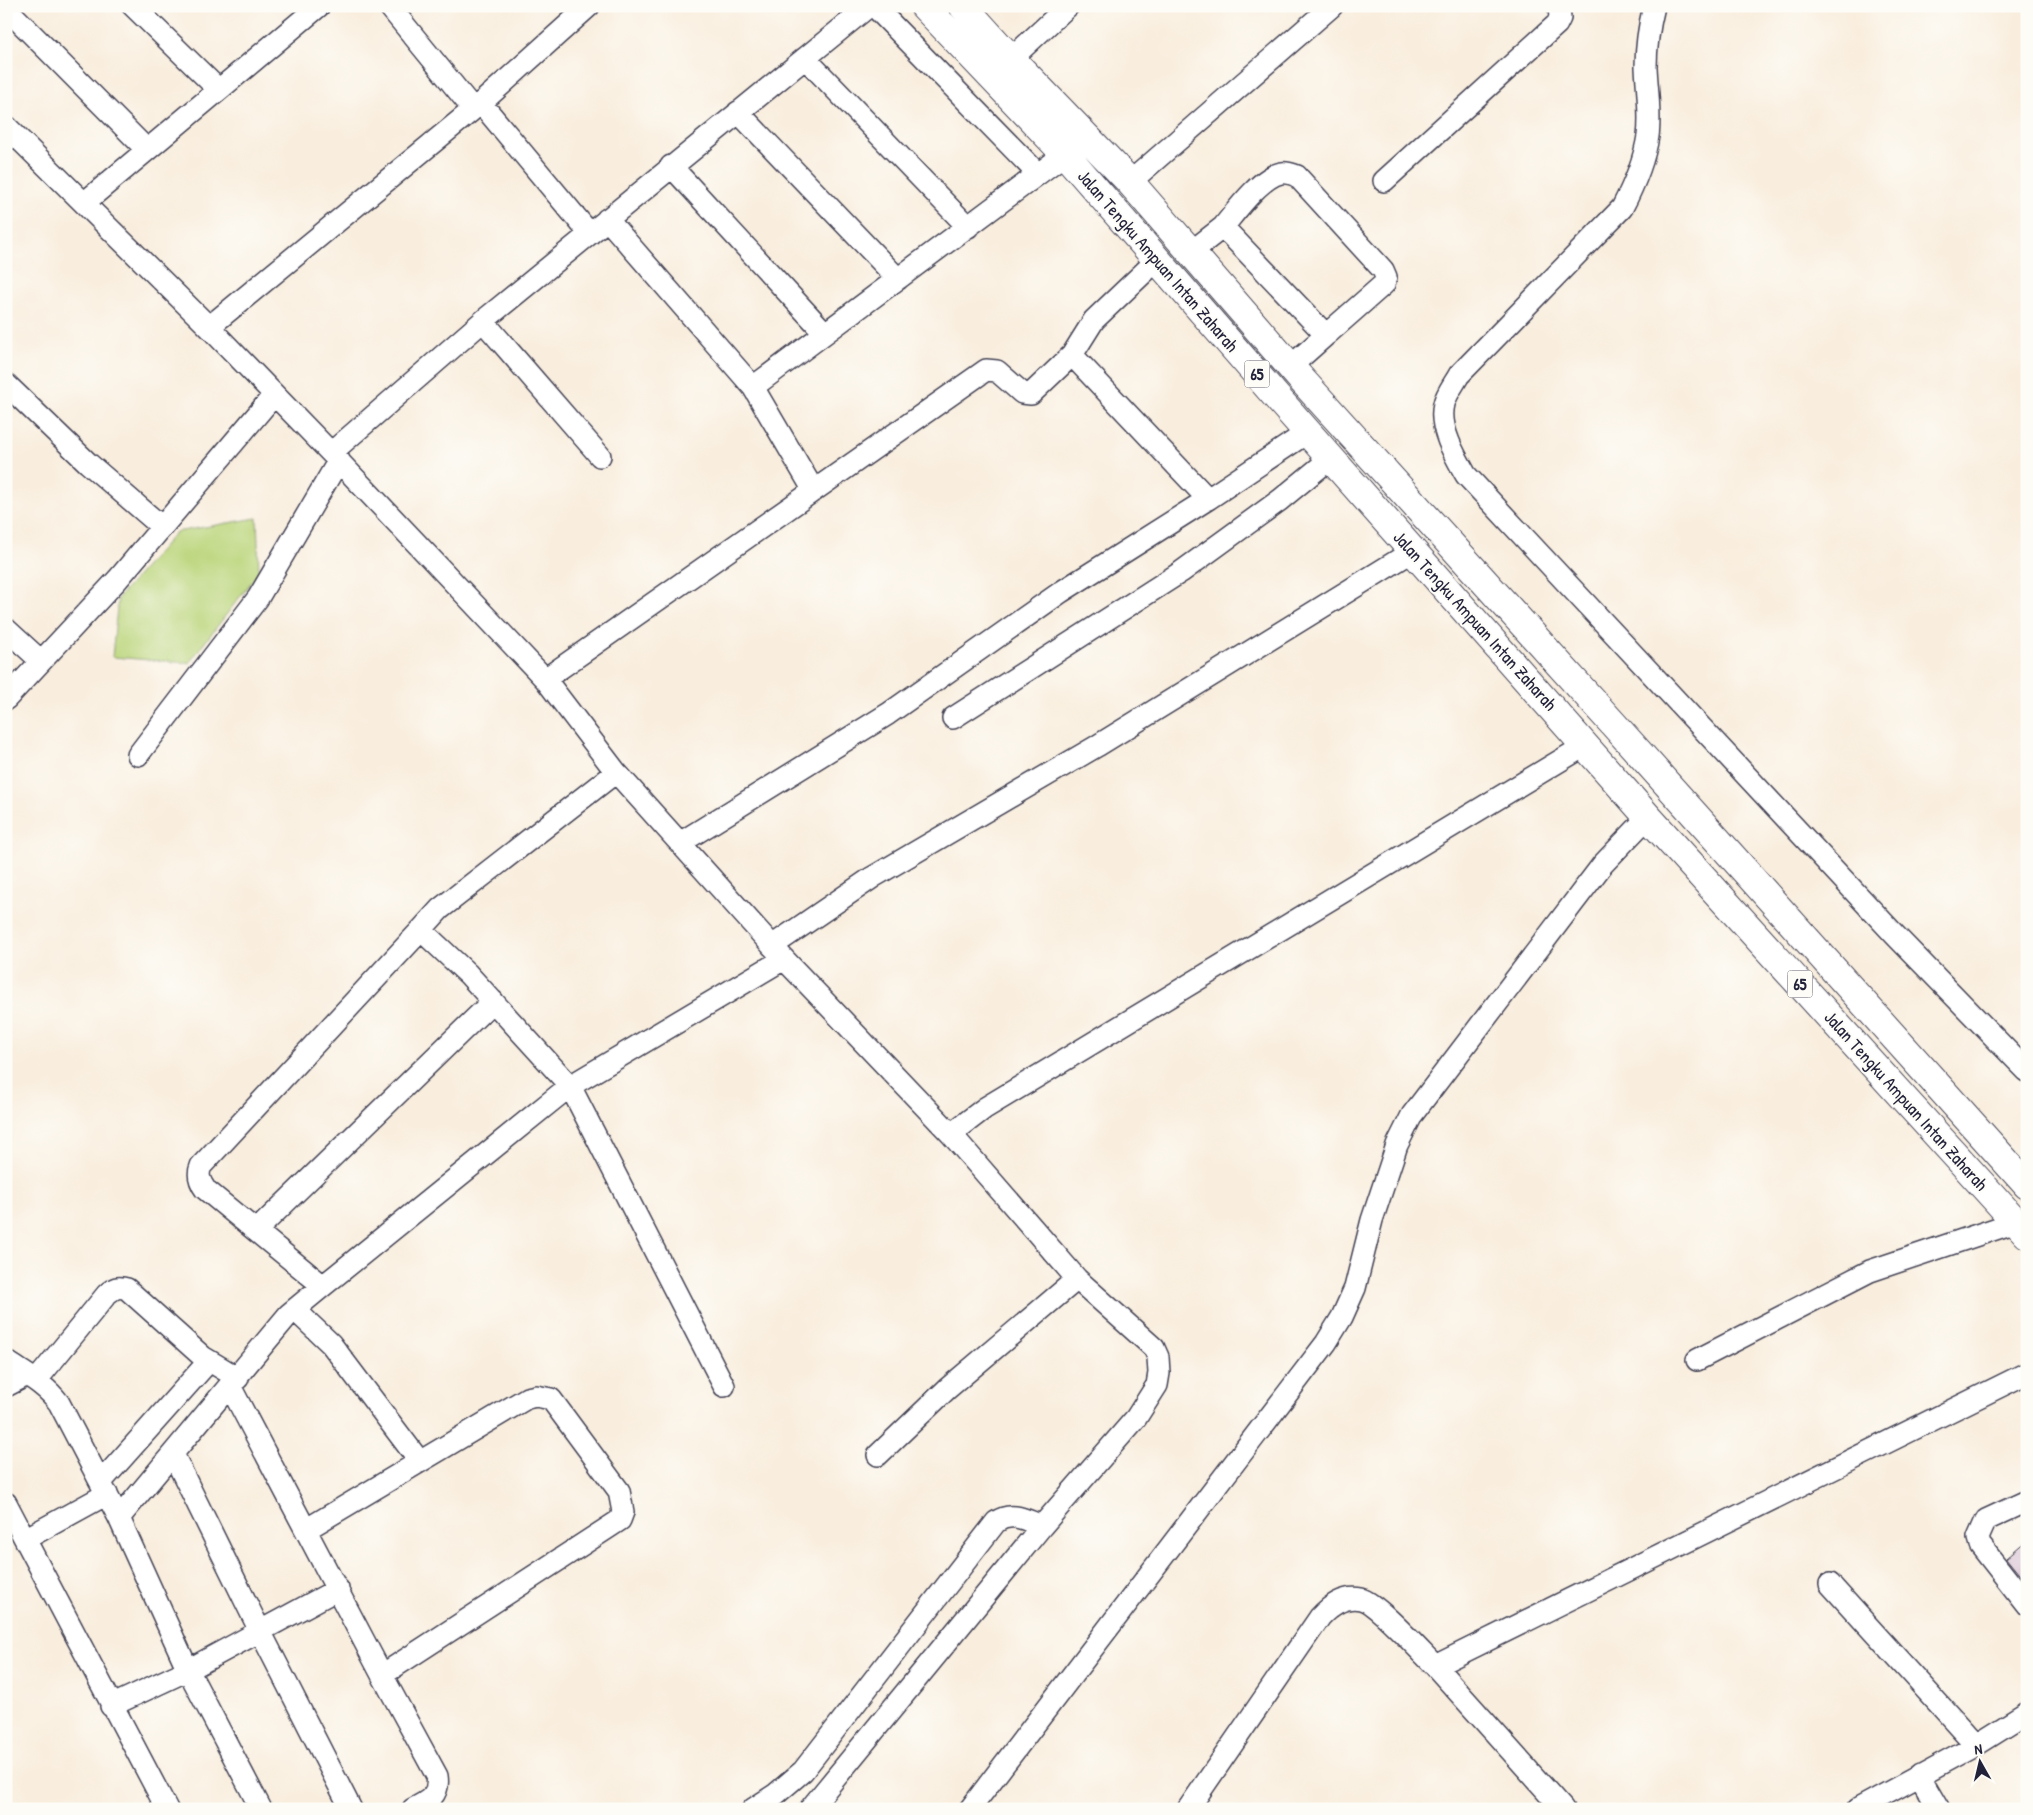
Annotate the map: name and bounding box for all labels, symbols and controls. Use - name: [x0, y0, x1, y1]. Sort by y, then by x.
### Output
- street label: Jalan Tengku Ampuan Intan Zaharah: [1072, 164, 1245, 357]
- road number: 65: [1244, 360, 1270, 388]
- street label: Jalan Tengku Ampuan Intan Zaharah: [1388, 525, 1563, 716]
- road number: 65: [1788, 971, 1812, 998]
- street label: Jalan Tengku Ampuan Intan Zaharah: [1819, 1005, 1994, 1196]
- north arrow: [1956, 1738, 2006, 1788]
- text: N: [1973, 1739, 1984, 1759]

